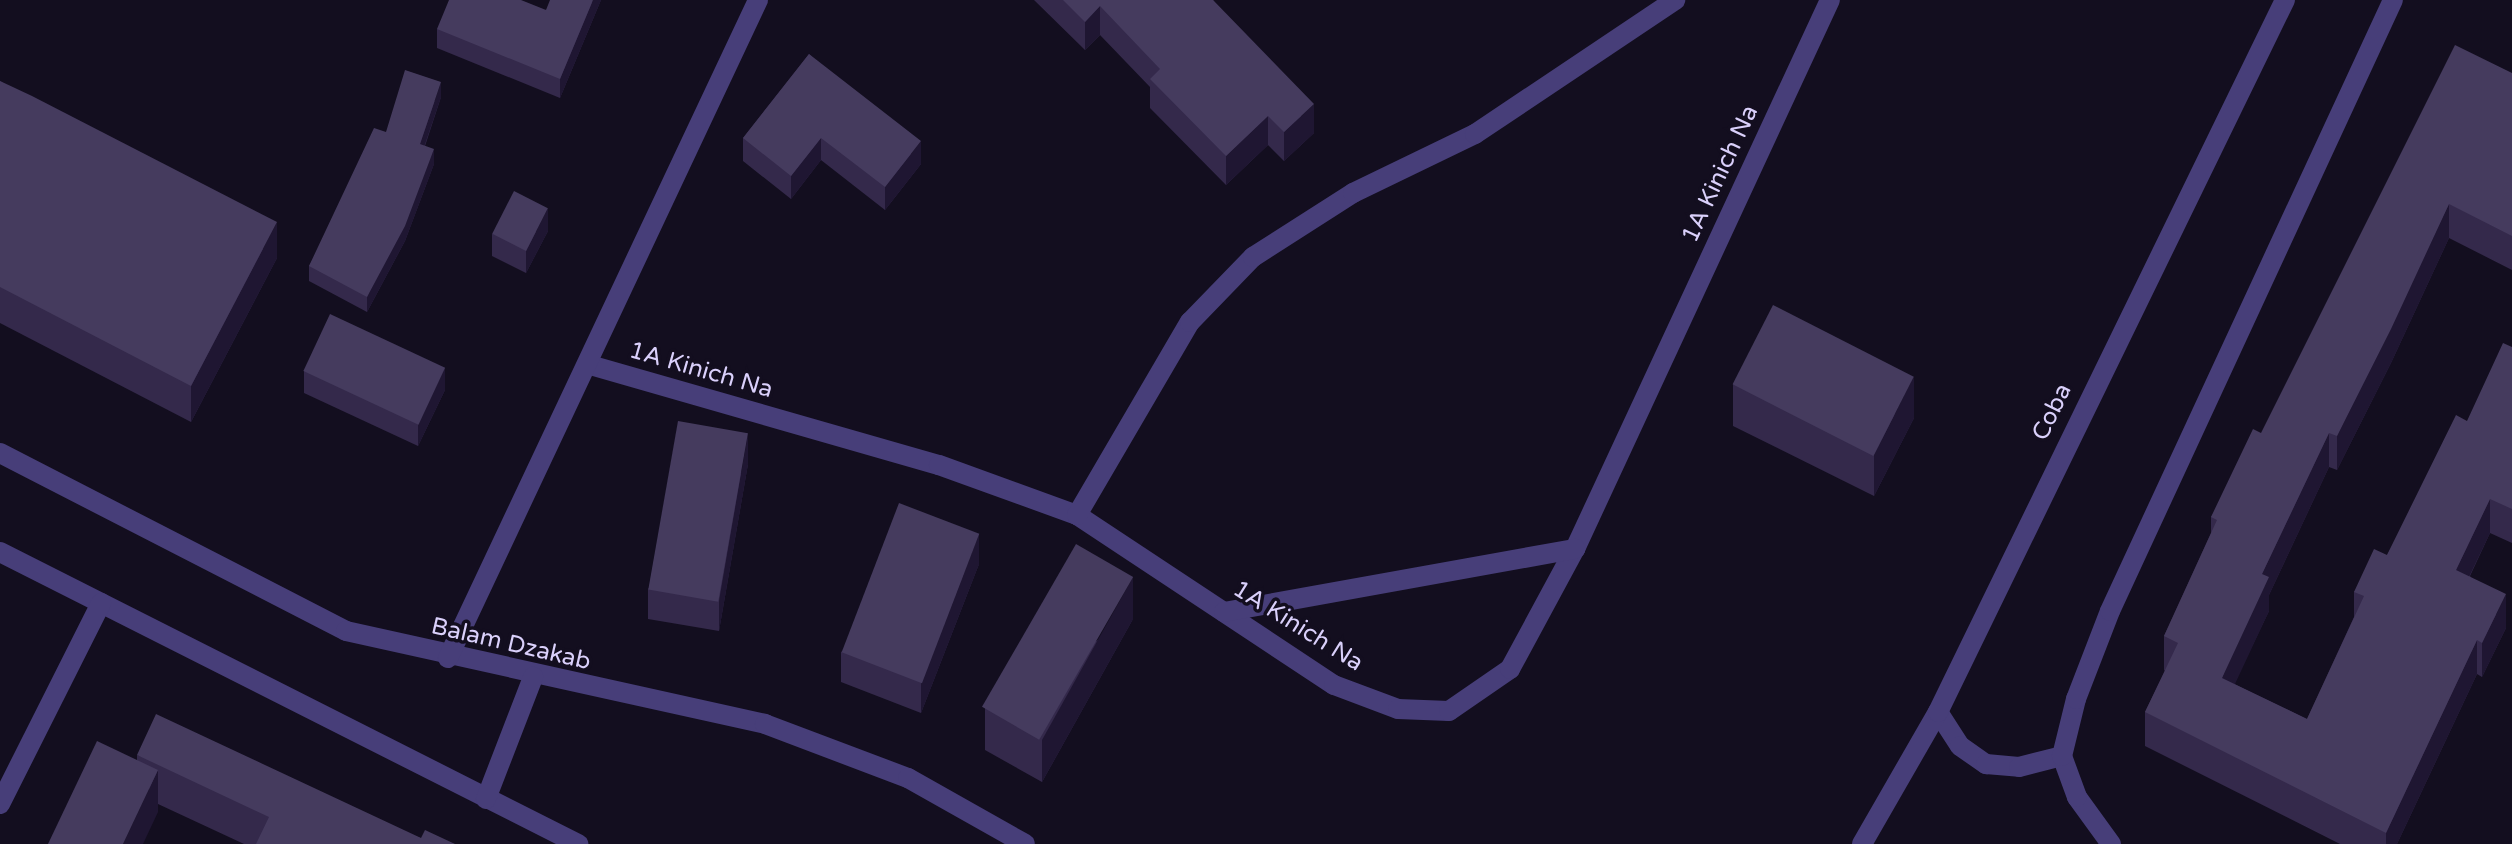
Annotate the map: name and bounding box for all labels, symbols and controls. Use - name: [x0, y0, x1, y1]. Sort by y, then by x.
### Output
- street label: 1A Kinich Na: [1676, 101, 1764, 247]
- street label: 1A Kinich Na: [626, 336, 776, 404]
- street label: Coba: [2026, 379, 2078, 445]
- street label: 1A Kinich Na: [1227, 575, 1369, 677]
- street label: Balam Dzakab: [428, 612, 594, 676]

